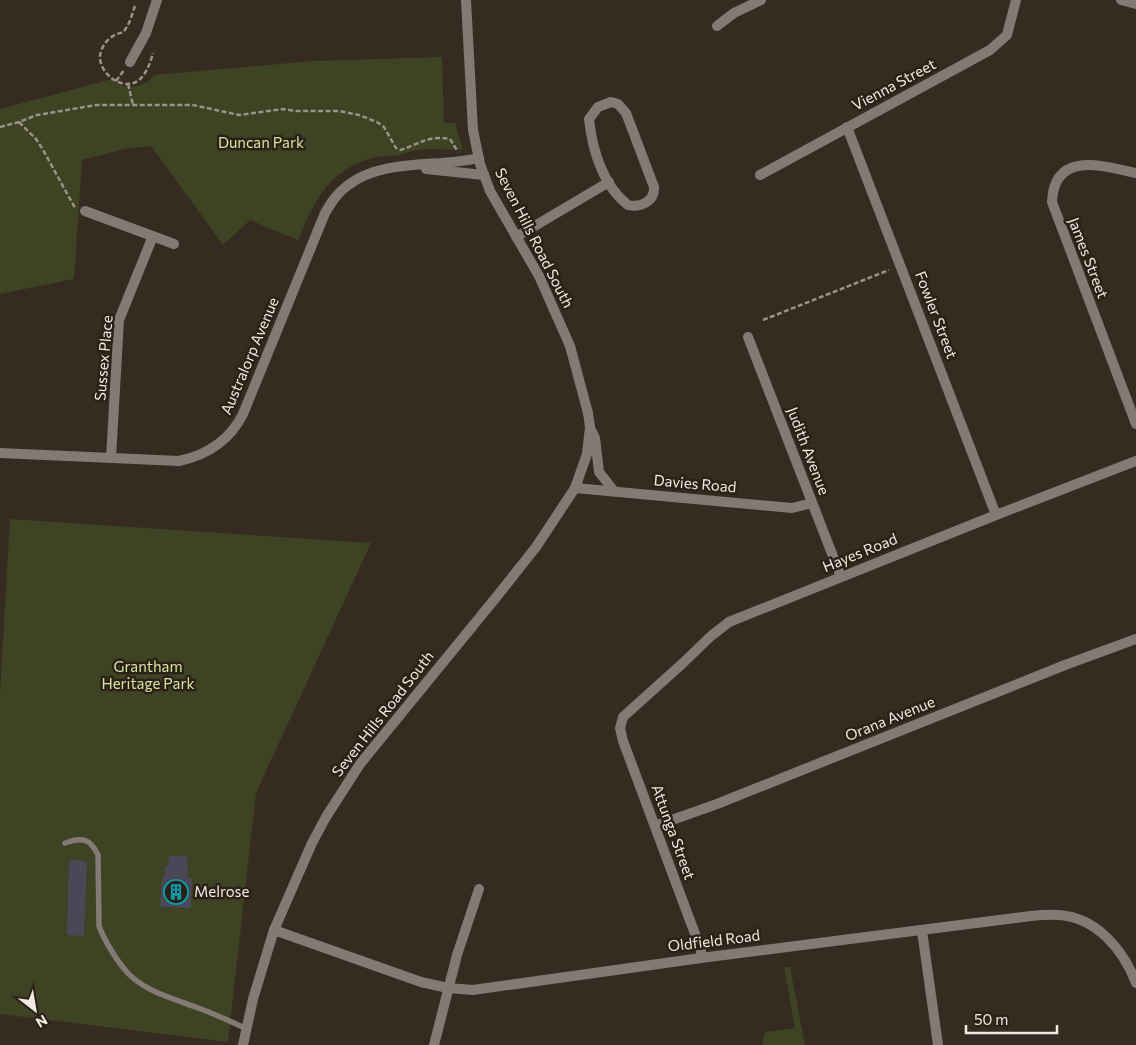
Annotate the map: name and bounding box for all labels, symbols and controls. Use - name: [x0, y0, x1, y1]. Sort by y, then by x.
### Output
- street label: Vienna Street: [849, 54, 939, 114]
- park label: Duncan Park: [218, 133, 304, 151]
- street label: Seven Hills Road South: [492, 165, 578, 310]
- street label: James Street: [1065, 215, 1113, 301]
- street label: Fowler Street: [912, 268, 962, 361]
- street label: Australorp Avenue: [216, 294, 282, 417]
- street label: Sussex Place: [90, 314, 116, 402]
- street label: Judith Avenue: [784, 404, 834, 497]
- street label: Davies Road: [653, 470, 737, 496]
- street label: Hayes Road: [820, 529, 900, 575]
- street label: Seven Hills Road South: [328, 647, 437, 780]
- park label: Grantham Heritage Park: [101, 657, 195, 692]
- street label: Orana Avenue: [842, 692, 937, 744]
- street label: Attunga Street: [648, 782, 700, 882]
- building icon: Melrose: [163, 879, 189, 905]
- place label: Melrose: [194, 882, 249, 900]
- street label: Oldfield Road: [667, 925, 761, 955]
- north arrow: [10, 985, 60, 1035]
- scale bar: [966, 1002, 1057, 1034]
- text: 50 m: [974, 1010, 1008, 1028]
- text: N: [33, 1012, 51, 1032]

